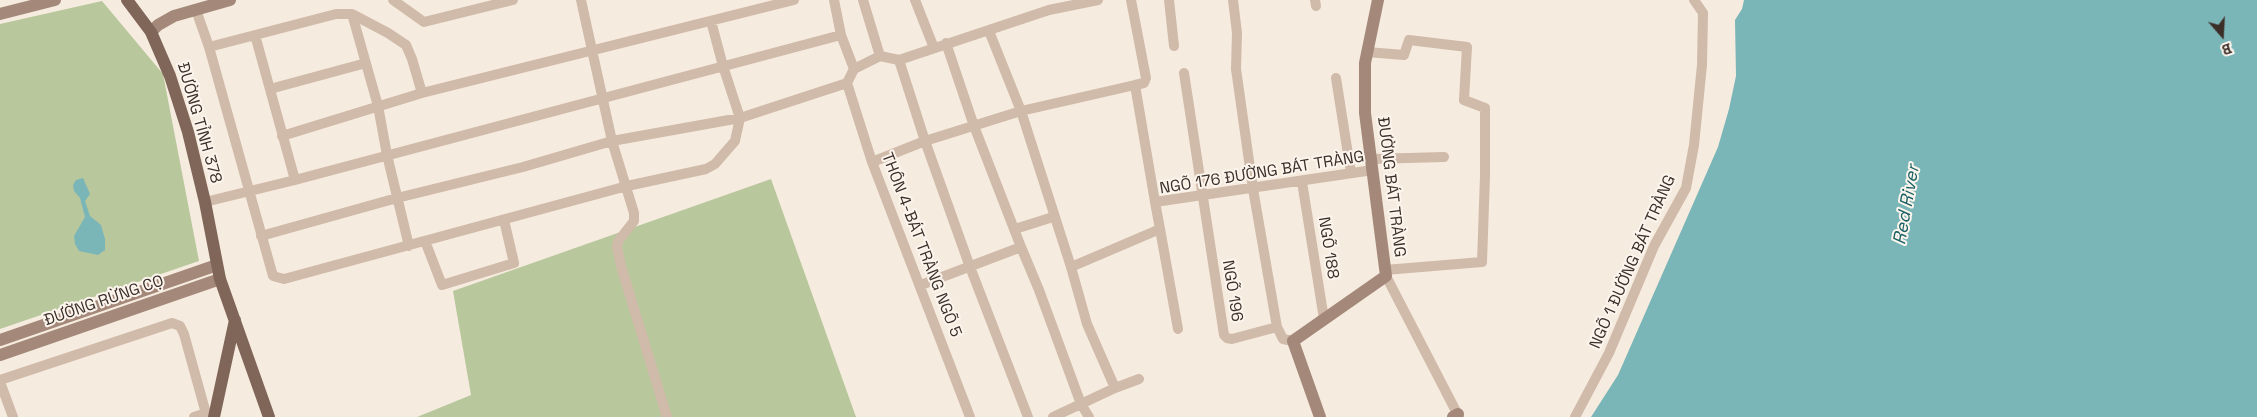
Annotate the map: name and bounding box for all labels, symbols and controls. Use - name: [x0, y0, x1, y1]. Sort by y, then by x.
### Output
- north arrow: [2197, 10, 2247, 60]
- text: B: [2220, 39, 2234, 59]
- street label: ĐƯỜNG TỈNH 378: [173, 60, 225, 186]
- street label: ĐƯỜNG BÁT TRÀNG: [1373, 116, 1409, 258]
- street label: NGÕ 176 ĐƯỜNG BÁT TRÀNG: [1158, 147, 1366, 199]
- street label: THÔN 4-BÁT TRÀNG NGÕ 5: [877, 150, 965, 340]
- water label: Red River: [1889, 163, 1925, 247]
- street label: NGÕ 1 ĐƯỜNG BÁT TRÀNG: [1586, 172, 1680, 352]
- street label: NGÕ 188: [1314, 216, 1342, 280]
- street label: NGÕ 196: [1218, 259, 1246, 323]
- street label: ĐƯỜNG RỪNG CỌ: [42, 272, 166, 330]

